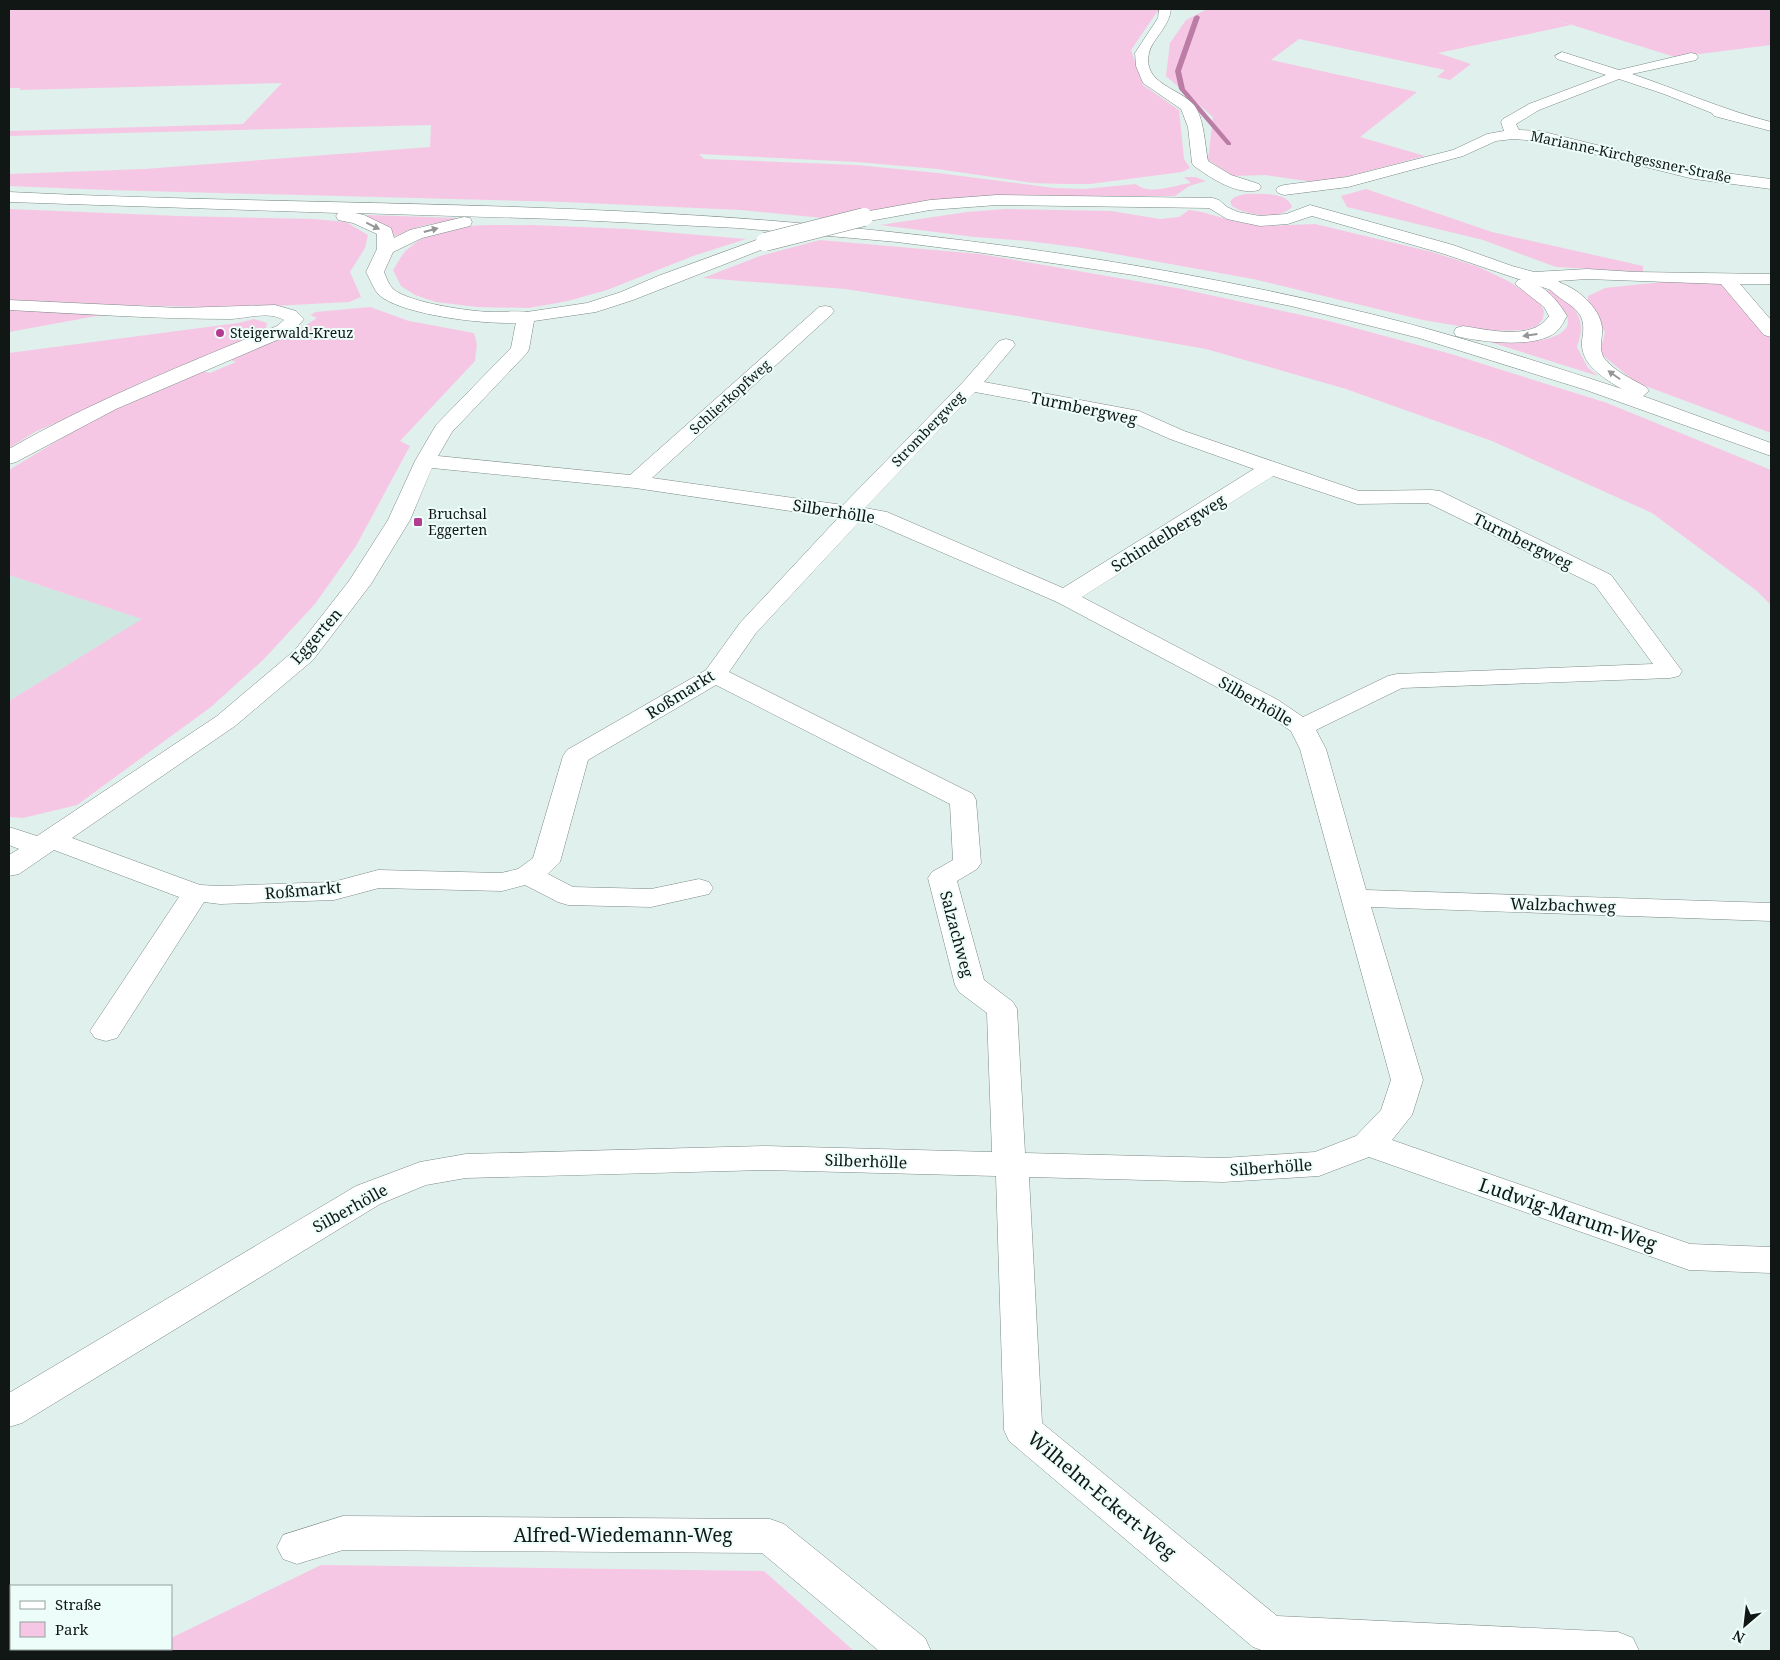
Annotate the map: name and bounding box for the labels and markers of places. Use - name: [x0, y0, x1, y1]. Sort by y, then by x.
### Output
- place label: Steigerwald-Kreuz: [230, 323, 353, 342]
- marker: Steigerwald-Kreuz: [214, 327, 226, 339]
- place label: Bruchsal Eggerten: [428, 504, 488, 539]
- marker: Bruchsal Eggerten: [412, 516, 424, 528]

